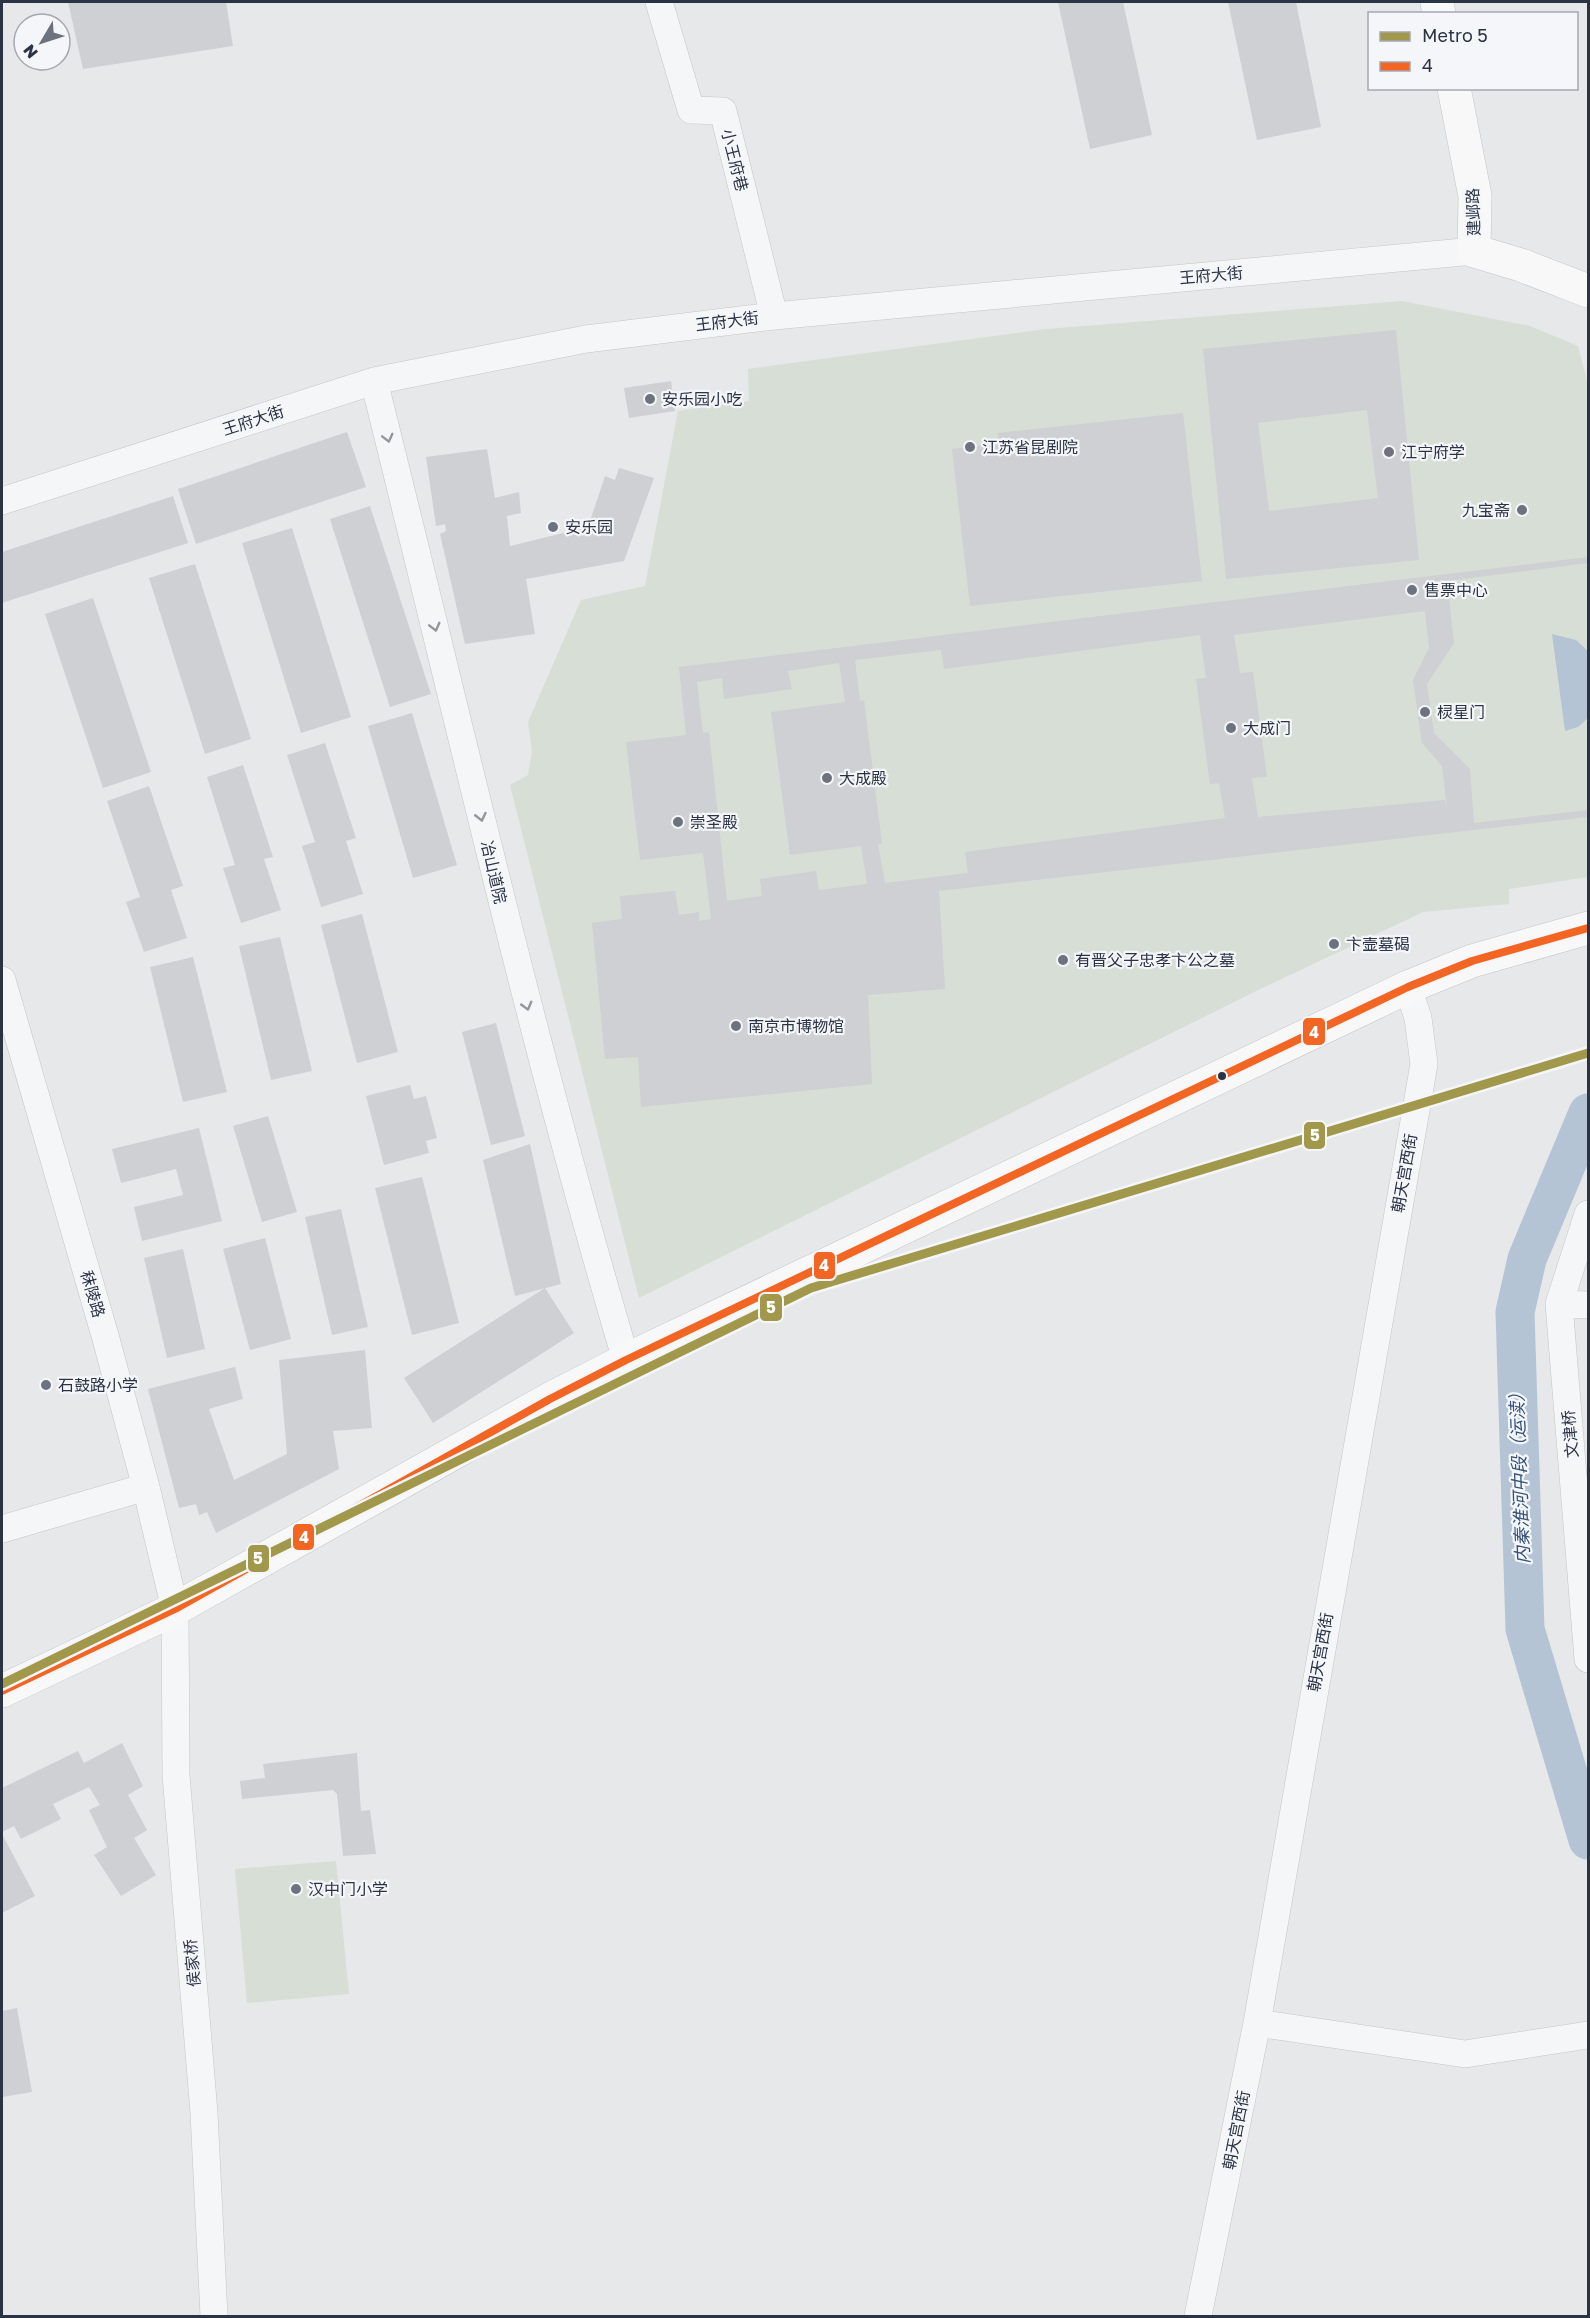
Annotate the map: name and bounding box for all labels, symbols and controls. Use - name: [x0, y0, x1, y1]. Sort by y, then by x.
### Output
- north arrow: [12, 12, 72, 72]
- legend: [1368, 12, 1578, 90]
- text: Metro 5: [1422, 24, 1488, 46]
- text: N: [19, 40, 42, 62]
- text: 4: [1422, 54, 1433, 76]
- street label: 小王府巷: [718, 127, 752, 193]
- street label: 建邺路: [1462, 188, 1484, 236]
- street label: 王府大街: [1178, 262, 1244, 288]
- street label: 王府大街: [694, 307, 760, 335]
- place label: 安乐园小吃: [662, 389, 742, 409]
- marker: 安乐园小吃: [643, 392, 657, 406]
- street label: 王府大街: [219, 401, 287, 439]
- one-way arrow: [381, 432, 393, 443]
- place label: 江苏省昆剧院: [982, 437, 1078, 457]
- marker: 江苏省昆剧院: [963, 440, 977, 454]
- place label: 江宁府学: [1401, 442, 1465, 462]
- marker: 江宁府学: [1382, 445, 1396, 459]
- place label: 九宝斋: [1462, 500, 1510, 520]
- marker: 九宝斋: [1515, 503, 1529, 517]
- place label: 安乐园: [565, 517, 613, 537]
- marker: 安乐园: [546, 520, 560, 534]
- place label: 售票中心: [1424, 580, 1488, 600]
- marker: 售票中心: [1405, 583, 1419, 597]
- one-way arrow: [428, 622, 441, 632]
- place label: 棂星门: [1437, 702, 1485, 722]
- marker: 棂星门: [1418, 705, 1432, 719]
- place label: 大成门: [1243, 718, 1291, 738]
- marker: 大成门: [1224, 721, 1238, 735]
- place label: 大成殿: [839, 768, 887, 788]
- marker: 大成殿: [820, 771, 834, 785]
- one-way arrow: [473, 812, 486, 822]
- place label: 崇圣殿: [690, 812, 738, 832]
- marker: 崇圣殿: [671, 815, 685, 829]
- street label: 冶山道院: [477, 839, 511, 905]
- place label: 卞壸墓碣: [1346, 934, 1410, 954]
- marker: 卞壸墓碣: [1327, 937, 1341, 951]
- place label: 有晋父子忠孝卞公之墓: [1075, 950, 1235, 970]
- marker: 有晋父子忠孝卞公之墓: [1056, 953, 1070, 967]
- one-way arrow: [520, 1001, 533, 1011]
- place label: 南京市博物馆: [748, 1016, 844, 1036]
- line badge: 4: [1302, 1017, 1326, 1046]
- marker: 南京市博物馆: [729, 1019, 743, 1033]
- text: 4: [1309, 1022, 1319, 1042]
- unlabelled marker: [1216, 1070, 1228, 1082]
- line badge: 5: [1303, 1121, 1326, 1150]
- text: 5: [1310, 1125, 1320, 1145]
- street label: 朝天宫西街: [1387, 1132, 1421, 1214]
- line badge: 4: [813, 1251, 836, 1280]
- text: 4: [819, 1255, 829, 1275]
- street label: 秣陵路: [77, 1268, 109, 1320]
- line badge: 5: [759, 1293, 783, 1322]
- text: 5: [766, 1297, 776, 1317]
- place label: 石鼓路小学: [58, 1375, 138, 1395]
- marker: 石鼓路小学: [39, 1378, 53, 1392]
- water label: 内秦淮河中段（运渎）: [1505, 1384, 1533, 1564]
- street label: 文津桥: [1558, 1409, 1582, 1459]
- line badge: 4: [292, 1523, 315, 1551]
- text: 4: [299, 1527, 309, 1547]
- line badge: 5: [247, 1544, 270, 1573]
- text: 5: [253, 1548, 263, 1568]
- street label: 朝天宫西街: [1303, 1611, 1337, 1693]
- place label: 汉中门小学: [308, 1879, 388, 1899]
- marker: 汉中门小学: [289, 1882, 303, 1896]
- street label: 侯家桥: [180, 1938, 204, 1988]
- street label: 朝天宫西街: [1219, 2089, 1253, 2171]

